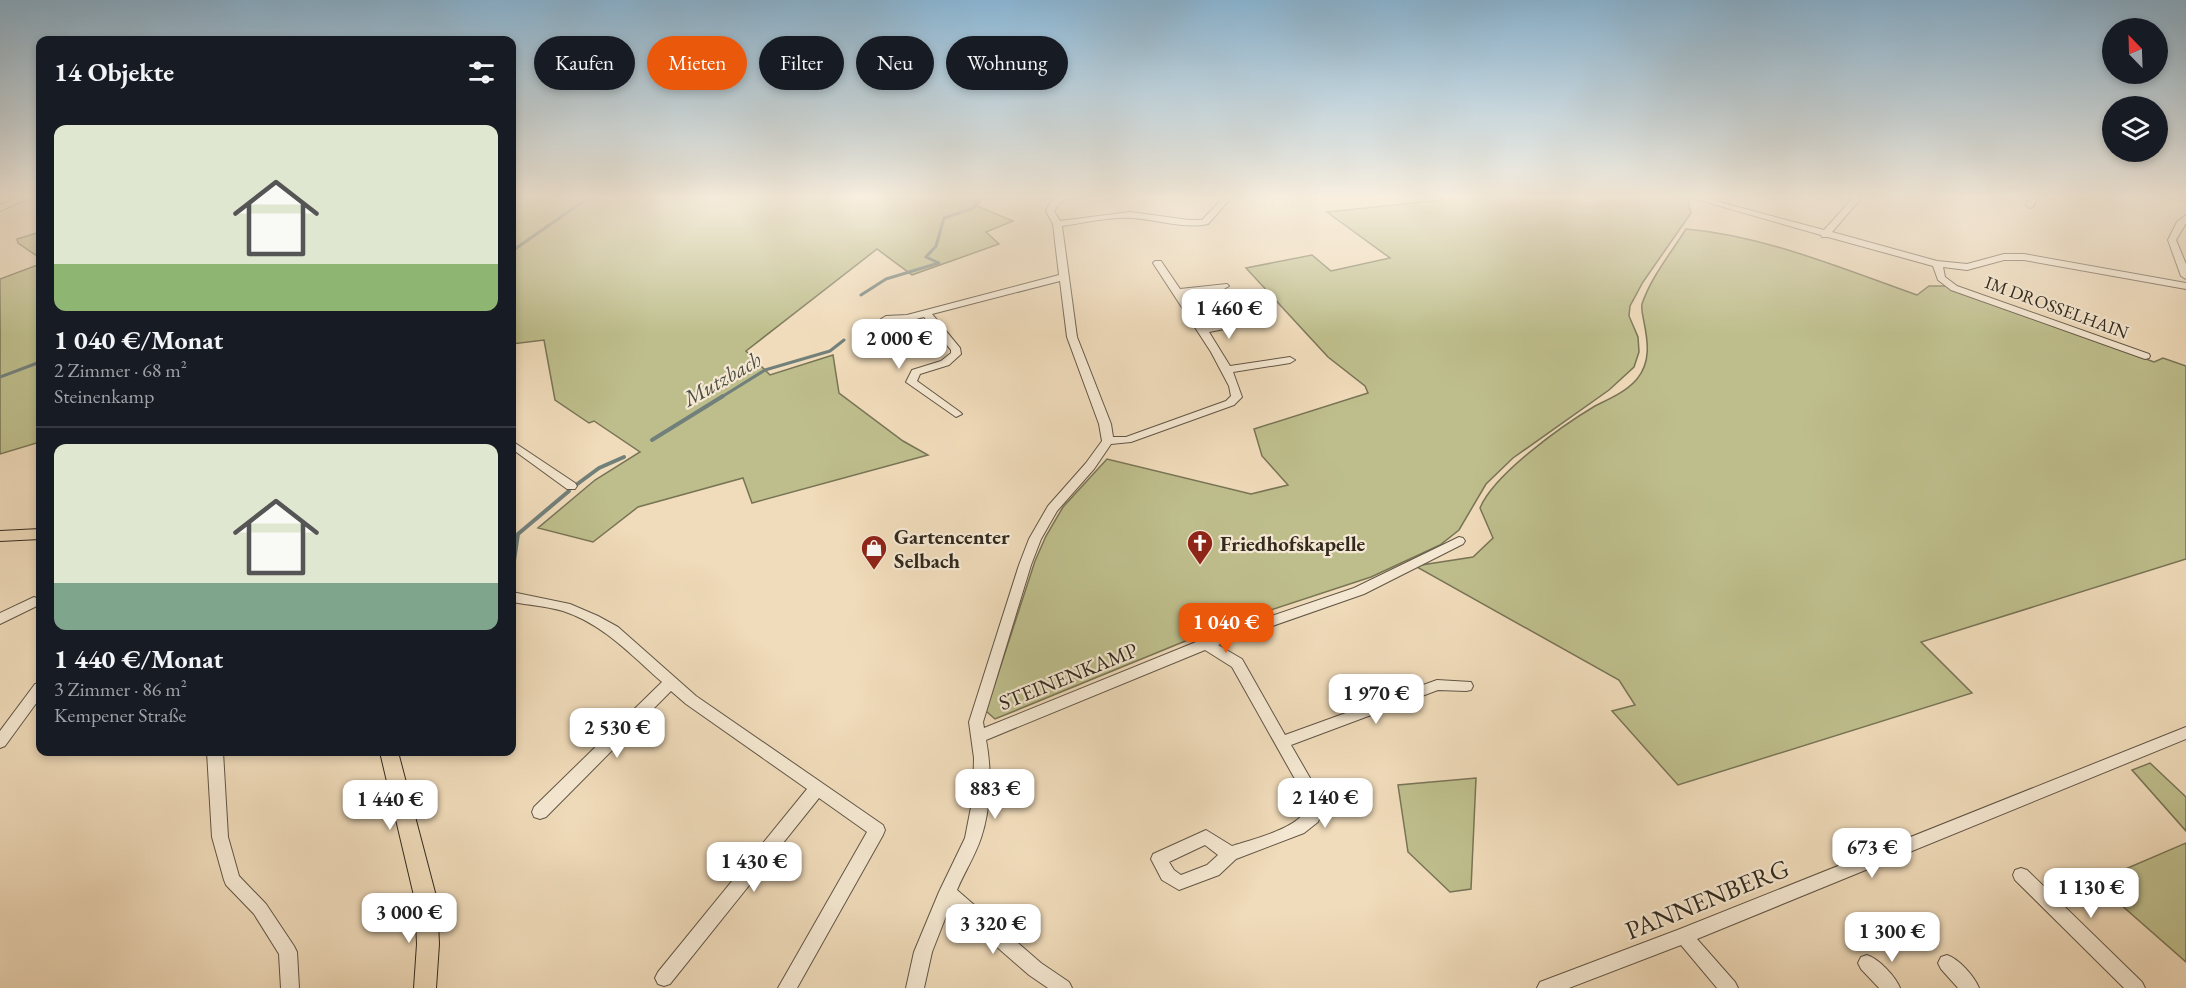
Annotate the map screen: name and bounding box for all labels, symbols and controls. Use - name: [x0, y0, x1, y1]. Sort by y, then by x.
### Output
- north arrow: [2102, 18, 2168, 84]
- map controls: [2102, 18, 2168, 162]
- chip: Kaufen: [534, 36, 635, 90]
- chip: Mieten: [647, 36, 747, 90]
- chip: Filter: [759, 36, 844, 90]
- chip: Neu: [856, 36, 934, 90]
- chip: Wohnung: [946, 36, 1068, 90]
- text: 14 Objekte: [54, 55, 174, 89]
- icon: filters: [465, 56, 498, 89]
- button: layers: [2102, 96, 2168, 162]
- icon: home: [222, 164, 330, 272]
- street label: IM DROSSELHAIN: [1982, 270, 2133, 344]
- pin: 1 460 €: [1174, 289, 1284, 340]
- text: 1 460 €: [1196, 295, 1262, 321]
- pin: 2 000 €: [844, 319, 954, 370]
- text: 1 040 €/Monat: [54, 323, 223, 357]
- text: 2 000 €: [866, 325, 932, 351]
- water label: Mutzbach: [676, 345, 767, 414]
- text: 2 Zimmer · 68 m²: [54, 357, 187, 383]
- text: Steinenkamp: [54, 383, 155, 409]
- icon: home: [222, 483, 330, 591]
- place label: Gartencenter Selbach: [894, 523, 1010, 574]
- church icon: Friedhofskapelle: [1185, 528, 1215, 566]
- place label: Friedhofskapelle: [1220, 530, 1365, 557]
- shop icon: Gartencenter Selbach: [859, 533, 889, 571]
- pin: 1 040 €: [1171, 603, 1281, 654]
- text: 1 040 €: [1193, 609, 1259, 635]
- street label: STEINENKAMP: [995, 636, 1142, 716]
- text: 1 440 €/Monat: [54, 642, 223, 676]
- pin: 1 970 €: [1321, 674, 1431, 725]
- text: 3 Zimmer · 86 m²: [54, 676, 187, 702]
- text: 1 970 €: [1343, 680, 1409, 706]
- text: Kempener Straße: [54, 702, 186, 728]
- pin: 2 530 €: [562, 708, 672, 759]
- text: 2 530 €: [584, 714, 650, 740]
- pin: 883 €: [953, 769, 1037, 820]
- text: 883 €: [969, 775, 1021, 801]
- pin: 2 140 €: [1270, 778, 1380, 829]
- pin: 1 440 €: [335, 780, 445, 831]
- text: 2 140 €: [1292, 784, 1358, 810]
- text: 1 440 €: [357, 786, 423, 812]
- pin: 673 €: [1830, 828, 1914, 879]
- text: 673 €: [1846, 834, 1898, 860]
- pin: 1 430 €: [699, 842, 809, 893]
- text: 1 430 €: [721, 848, 787, 874]
- street label: PANNENBERG: [1620, 851, 1794, 947]
- pin: 1 130 €: [2036, 868, 2146, 919]
- text: 1 130 €: [2058, 874, 2124, 900]
- pin: 3 000 €: [354, 893, 464, 944]
- text: 3 000 €: [376, 899, 442, 925]
- pin: 3 320 €: [938, 904, 1048, 955]
- text: 3 320 €: [960, 910, 1026, 936]
- pin: 1 300 €: [1837, 912, 1947, 963]
- text: 1 300 €: [1859, 918, 1925, 944]

